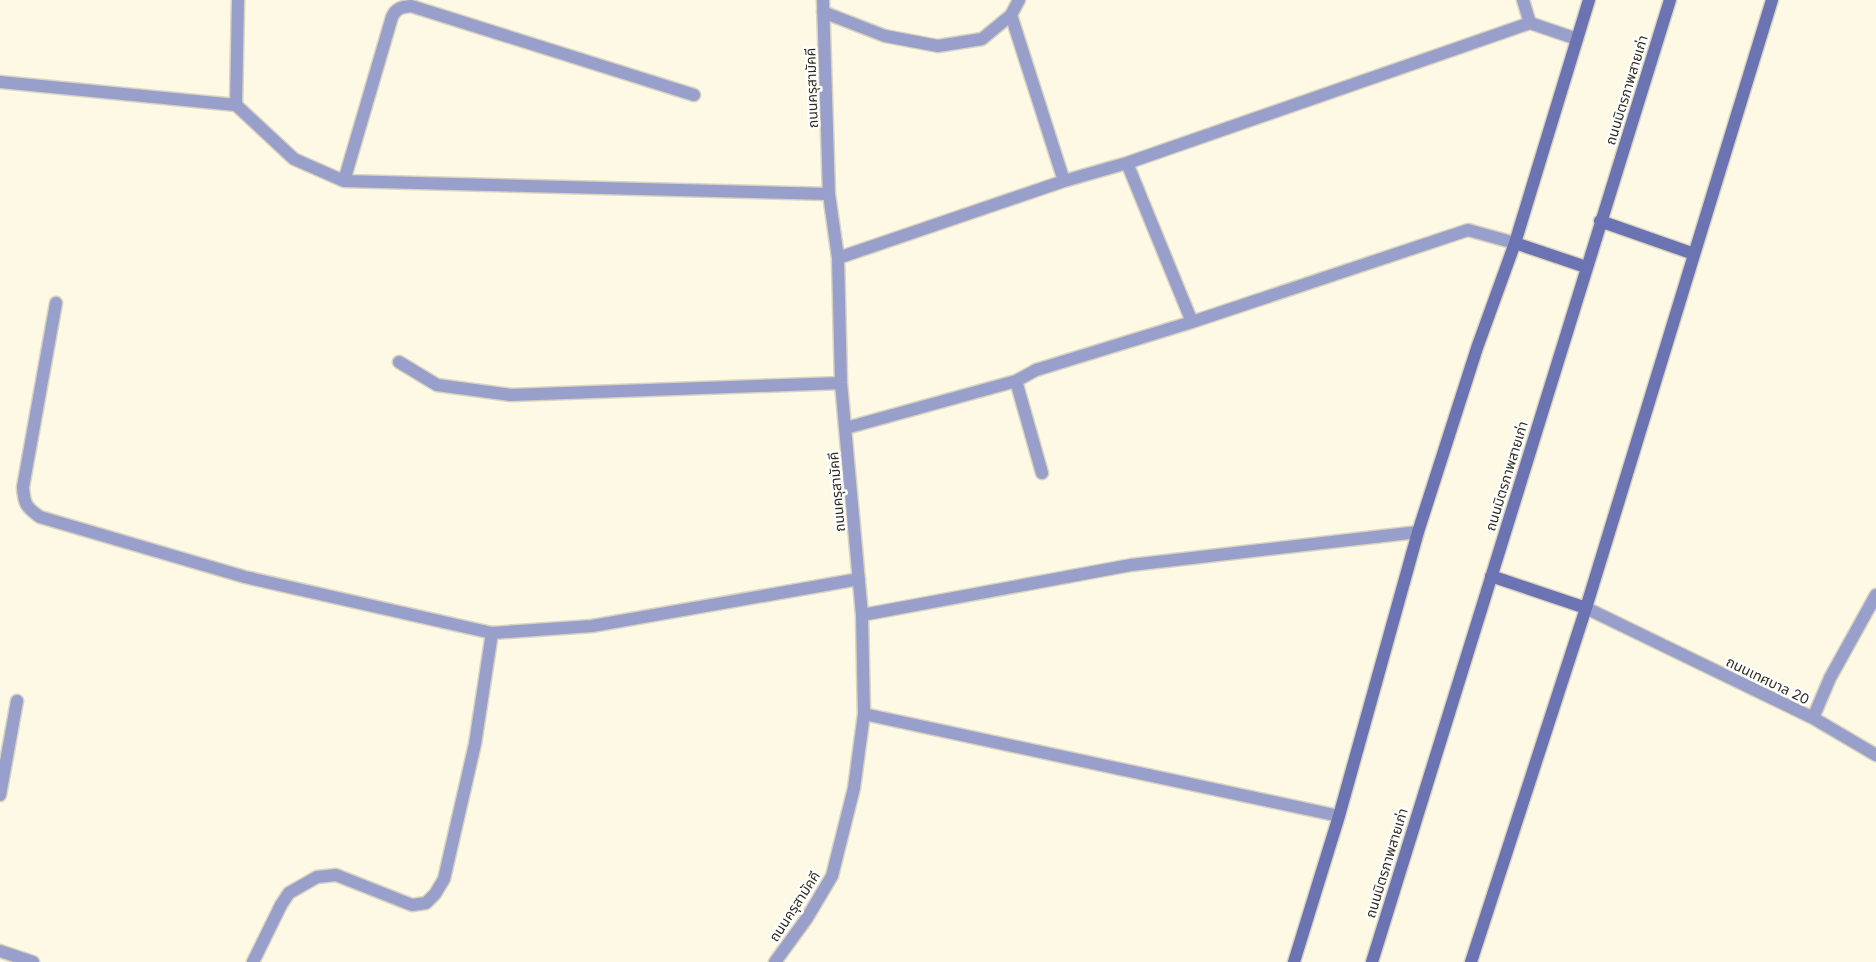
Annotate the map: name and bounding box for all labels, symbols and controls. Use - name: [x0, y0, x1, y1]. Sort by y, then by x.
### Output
- street label: ถนนมิตรภาพสายเก่า: [1601, 33, 1651, 147]
- street label: ถนนครุสามัคคี: [801, 47, 822, 129]
- street label: ถนนมิตรภาพสายเก่า: [1481, 419, 1531, 533]
- street label: ถนนครุสามัคคี: [824, 451, 849, 533]
- street label: ถนนเทศบาล 20: [1724, 653, 1812, 707]
- street label: ถนนมิตรภาพสายเก่า: [1361, 806, 1411, 920]
- street label: ถนนครุสามัคคี: [765, 868, 824, 945]

